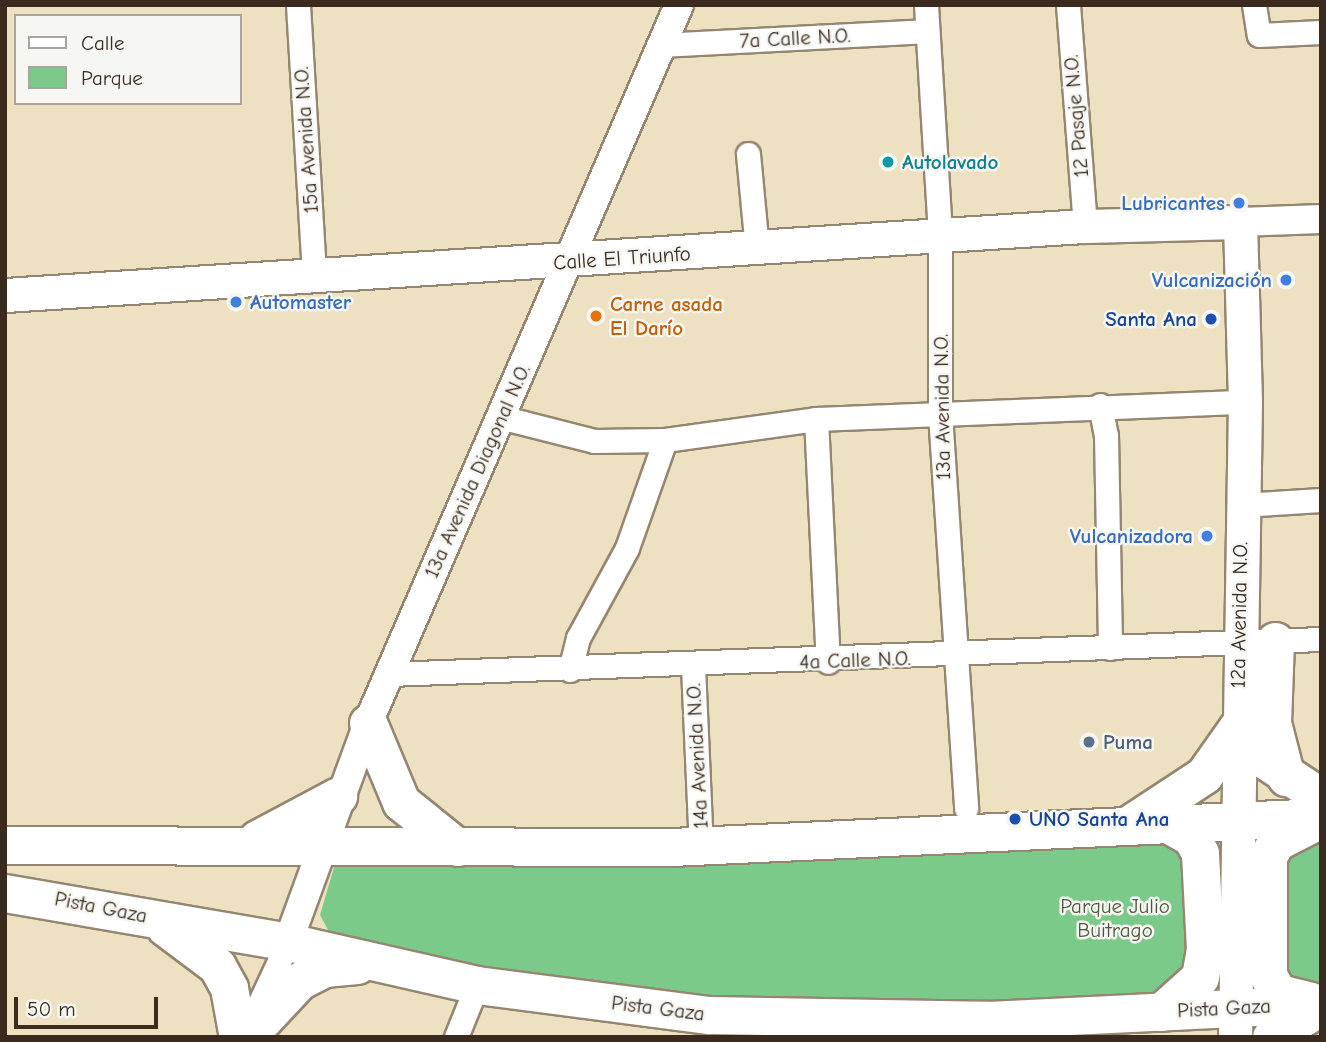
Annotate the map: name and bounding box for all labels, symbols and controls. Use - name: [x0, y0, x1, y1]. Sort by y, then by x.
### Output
- legend: [14, 14, 242, 105]
- street label: 7a Calle N.O.: [739, 23, 851, 53]
- text: Calle: [81, 31, 124, 55]
- street label: 12 Pasaje N.O.: [1058, 54, 1094, 178]
- text: Parque: [81, 66, 143, 90]
- street label: 15a Avenida N.O.: [288, 66, 324, 214]
- place label: Autolavado: [902, 149, 998, 175]
- marker: Autolavado: [880, 154, 896, 170]
- place label: Lubricantes: [1121, 190, 1225, 216]
- marker: Lubricantes: [1231, 195, 1247, 211]
- street label: Calle El Triunfo: [552, 241, 692, 275]
- place label: Vulcanización: [1152, 267, 1272, 293]
- marker: Vulcanización: [1278, 272, 1294, 288]
- place label: Automaster: [250, 289, 351, 315]
- place label: Carne asada El Darío: [610, 291, 723, 341]
- marker: Automaster: [228, 294, 244, 310]
- place label: Santa Ana: [1105, 306, 1197, 332]
- marker: Carne asada El Darío: [588, 308, 604, 324]
- marker: Santa Ana: [1203, 311, 1219, 327]
- street label: 13a Avenida N.O.: [928, 334, 956, 480]
- street label: 13a Avenida Diagonal N.O.: [418, 360, 536, 582]
- place label: Vulcanizadora: [1070, 523, 1193, 549]
- marker: Vulcanizadora: [1199, 528, 1215, 544]
- street label: 12a Avenida N.O.: [1225, 542, 1253, 688]
- street label: 4a Calle N.O.: [799, 645, 911, 675]
- street label: 14a Avenida N.O.: [681, 683, 713, 829]
- place label: Puma: [1103, 729, 1153, 755]
- marker: Puma: [1081, 734, 1097, 750]
- place label: UNO Santa Ana: [1029, 806, 1169, 832]
- marker: UNO Santa Ana: [1007, 811, 1023, 827]
- street label: Pista Gaza: [53, 886, 149, 928]
- park label: Parque Julio Buitrago: [1060, 893, 1170, 943]
- scale bar: [18, 982, 161, 1026]
- street label: Pista Gaza: [610, 990, 706, 1026]
- street label: Pista Gaza: [1176, 993, 1272, 1023]
- text: 50 m: [27, 997, 76, 1021]

